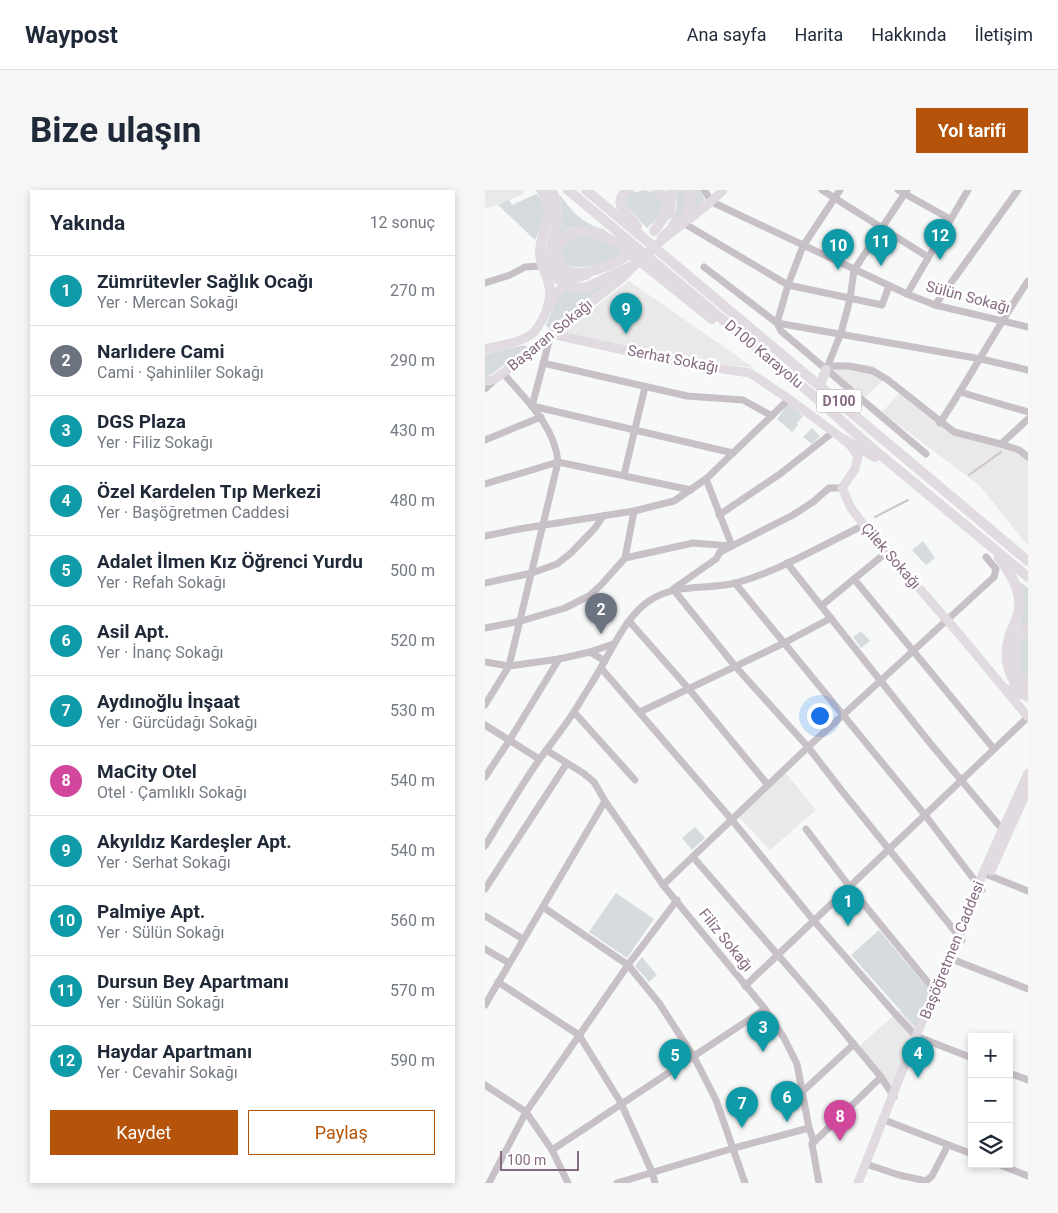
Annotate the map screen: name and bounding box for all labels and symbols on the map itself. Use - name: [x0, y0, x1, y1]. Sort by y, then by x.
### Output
- pin: 12: [924, 219, 956, 260]
- pin: 11: [865, 225, 897, 266]
- pin: 10: [822, 229, 854, 270]
- street label: Sülün Sokağı: [924, 277, 1012, 317]
- pin: 9: [610, 293, 642, 334]
- street label: Başaran Sokağı: [504, 295, 596, 375]
- street label: D100 Karayolu: [721, 316, 807, 392]
- street label: Serhat Sokağı: [626, 341, 720, 377]
- road number: D100: [817, 390, 861, 412]
- street label: Çilek Sokağı: [857, 519, 925, 593]
- pin: 2: [585, 593, 617, 634]
- your location: [807, 703, 833, 729]
- street label: Başöğretmen Caddesi: [916, 878, 988, 1022]
- pin: 1: [832, 885, 864, 926]
- street label: Filiz Sokağı: [695, 905, 757, 975]
- pin: 3: [747, 1011, 779, 1052]
- pin: 4: [902, 1037, 934, 1078]
- pin: 5: [659, 1039, 691, 1080]
- pin: 6: [771, 1081, 803, 1122]
- pin: 7: [726, 1087, 758, 1128]
- pin: 8: [824, 1100, 856, 1141]
- scale bar: [500, 1148, 579, 1171]

